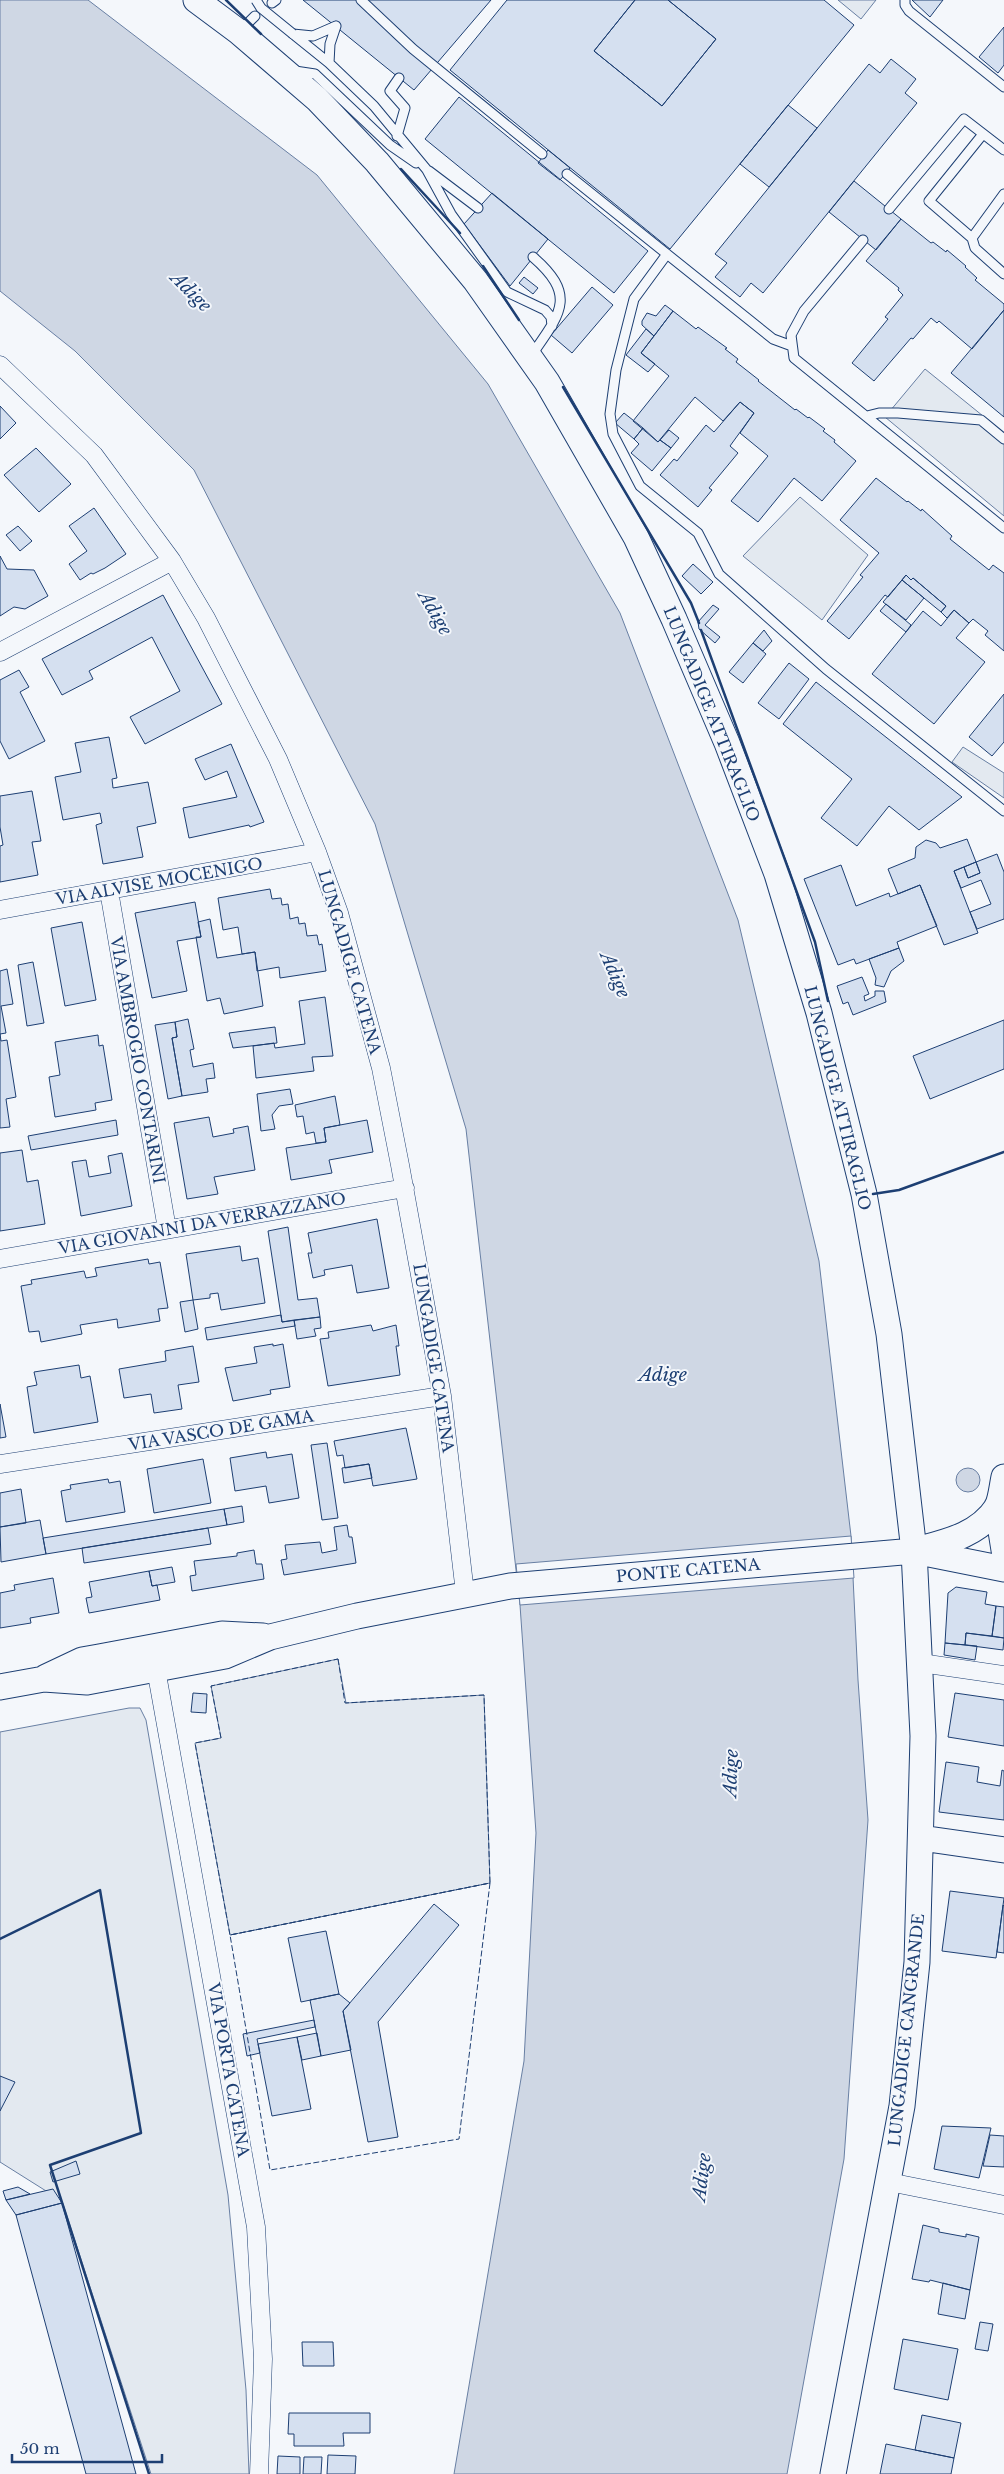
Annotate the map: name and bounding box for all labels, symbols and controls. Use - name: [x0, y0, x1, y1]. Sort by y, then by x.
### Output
- water label: Adige: [165, 266, 216, 317]
- water label: Adige: [412, 585, 457, 639]
- street label: LUNGADIGE ATTIRAGLIO: [660, 603, 764, 825]
- street label: VIA ALVISE MOCENIGO: [53, 853, 264, 909]
- street label: LUNGADIGE CATENA: [314, 867, 386, 1057]
- street label: VIA AMBROGIO CONTARINI: [106, 934, 170, 1185]
- water label: Adige: [595, 947, 634, 1001]
- street label: LUNGADIGE ATTIRAGLIO: [800, 984, 876, 1212]
- street label: VIA GIOVANNI DA VERRAZZANO: [56, 1188, 347, 1258]
- street label: LUNGADIGE CATENA: [409, 1262, 459, 1455]
- water label: Adige: [637, 1364, 687, 1386]
- street label: VIA VASCO DE GAMA: [126, 1405, 316, 1455]
- street label: PONTE CATENA: [615, 1554, 761, 1586]
- water label: Adige: [719, 1749, 743, 1799]
- street label: LUNGADIGE CANGRANDE: [884, 1912, 928, 2148]
- street label: VIA PORTA CATENA: [204, 1980, 254, 2159]
- water label: Adige: [688, 2152, 716, 2204]
- scale bar: [12, 2432, 162, 2464]
- text: 50 m: [20, 2439, 60, 2458]

